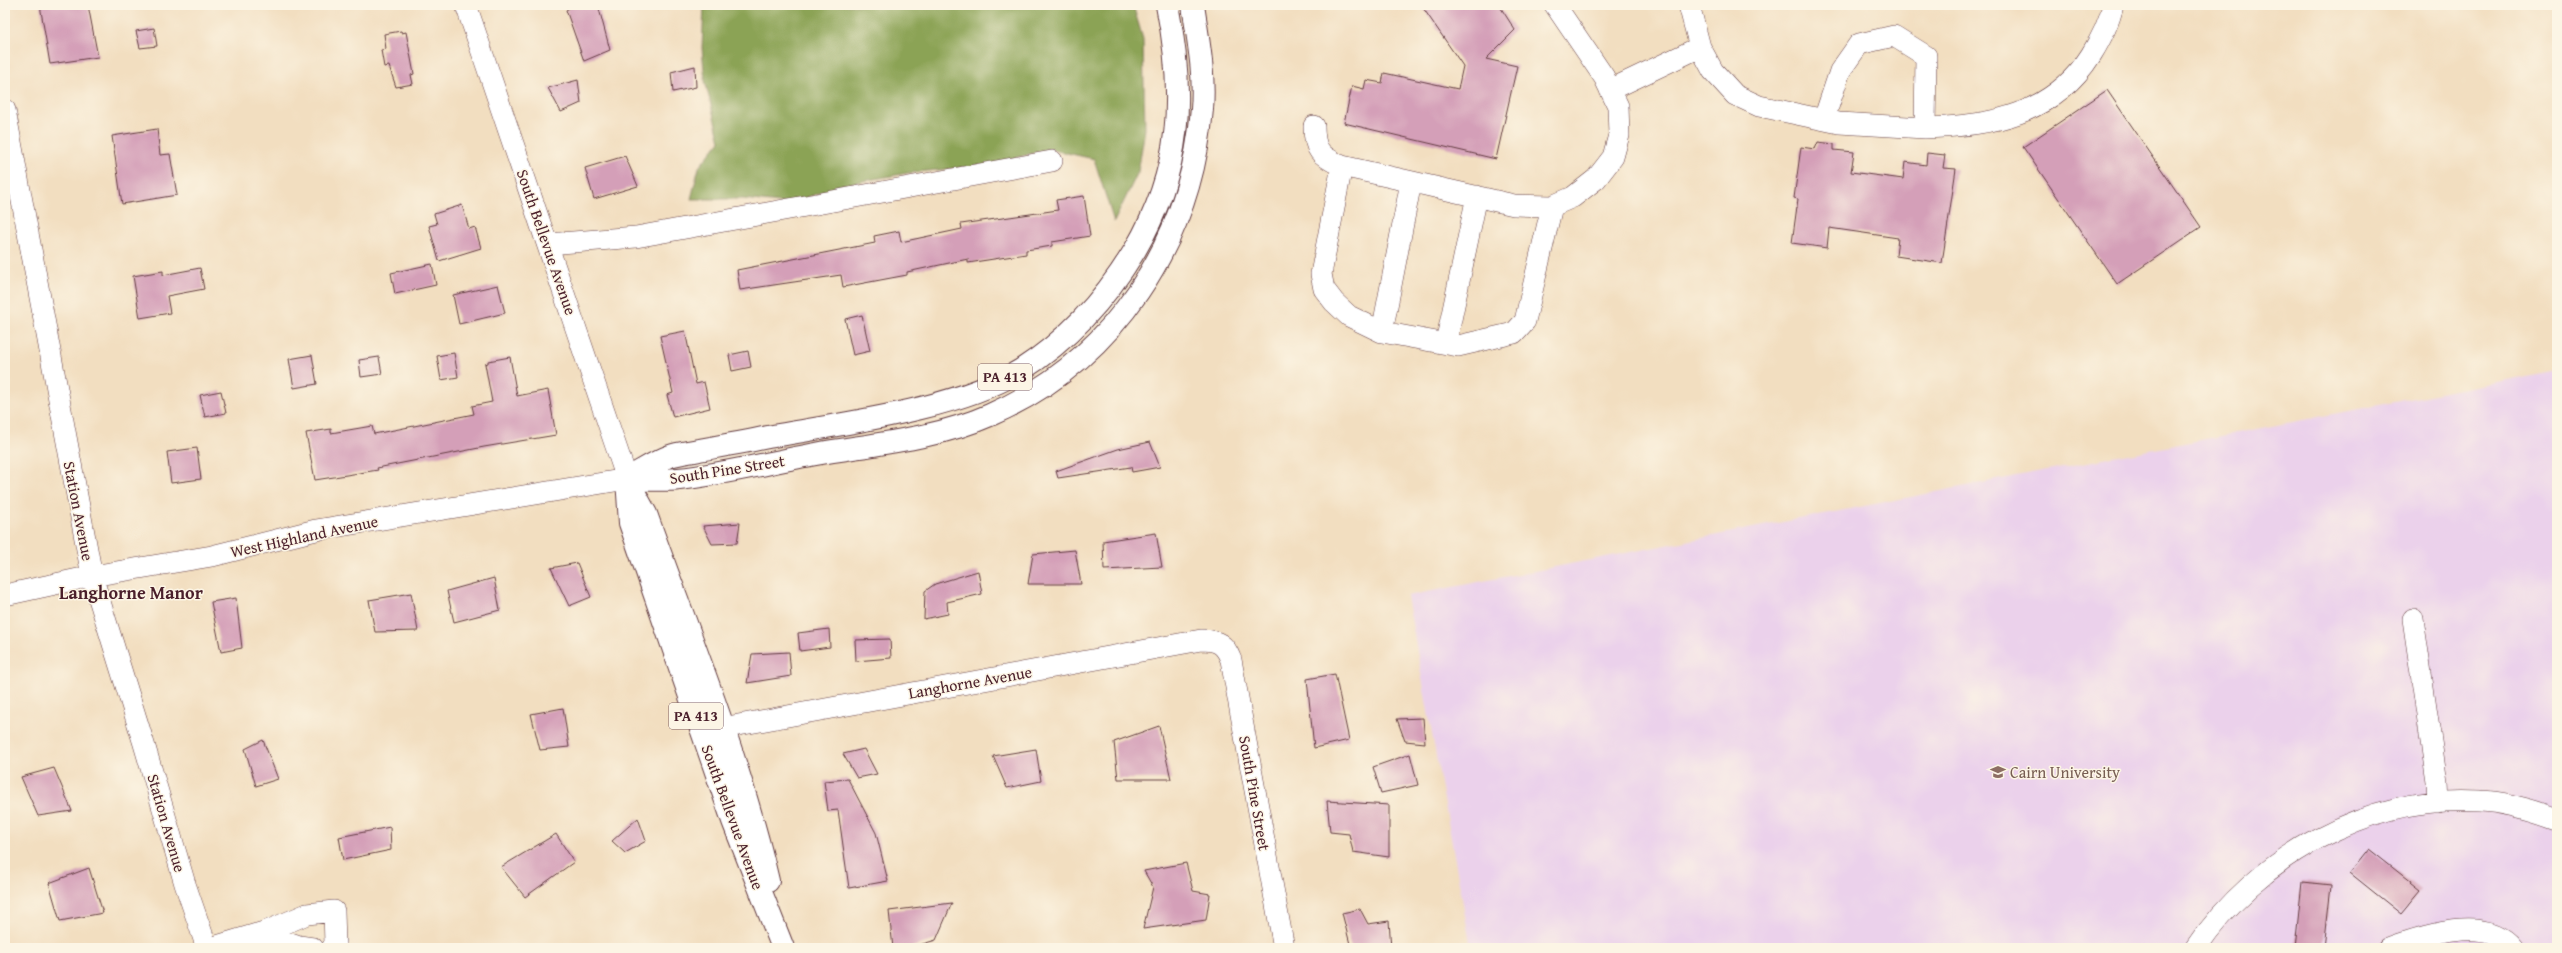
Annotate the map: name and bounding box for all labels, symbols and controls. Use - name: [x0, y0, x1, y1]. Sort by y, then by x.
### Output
- street label: South Bellevue Avenue: [511, 166, 583, 318]
- road number: PA 413: [978, 364, 1032, 390]
- street label: South Pine Street: [668, 448, 787, 490]
- street label: Station Avenue: [58, 459, 100, 563]
- street label: West Highland Avenue: [228, 509, 380, 563]
- district label: Langhorne Manor: [59, 579, 204, 606]
- street label: Langhorne Avenue: [906, 659, 1034, 705]
- road number: PA 413: [669, 703, 723, 729]
- street label: South Pine Street: [1233, 734, 1277, 853]
- street label: South Bellevue Avenue: [696, 741, 770, 893]
- place label: Cairn University: [2010, 760, 2120, 784]
- school or university icon: Cairn University: [1989, 763, 2007, 781]
- street label: Station Avenue: [142, 771, 192, 875]

